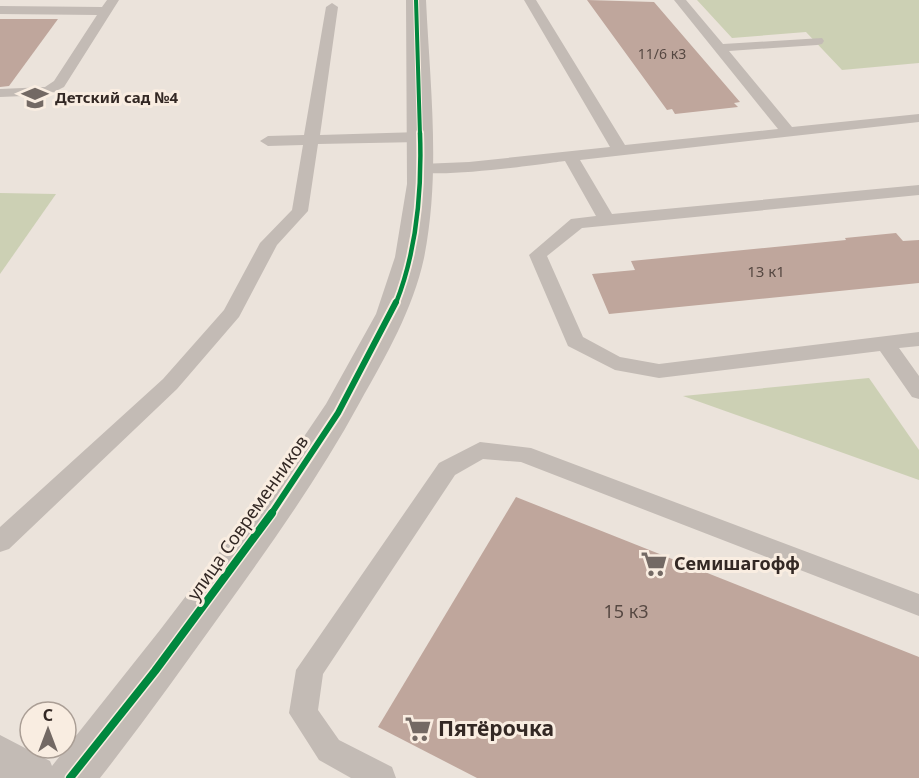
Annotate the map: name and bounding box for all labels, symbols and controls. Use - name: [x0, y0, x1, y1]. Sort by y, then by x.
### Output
- house number: 11/6 к3: [638, 44, 686, 63]
- school or university icon: Детский сад №4: [20, 83, 50, 113]
- place label: Детский сад №4: [55, 87, 179, 107]
- house number: 13 к1: [747, 261, 785, 281]
- street label: улица Современников: [181, 430, 313, 605]
- supermarket icon: Семишагофф: [639, 549, 669, 579]
- place label: Семишагофф: [674, 551, 800, 575]
- house number: 15 к3: [603, 599, 649, 623]
- north arrow: [18, 700, 78, 760]
- text: С: [43, 704, 53, 726]
- supermarket icon: Пятёрочка: [403, 714, 433, 744]
- place label: Пятёрочка: [438, 714, 554, 742]

